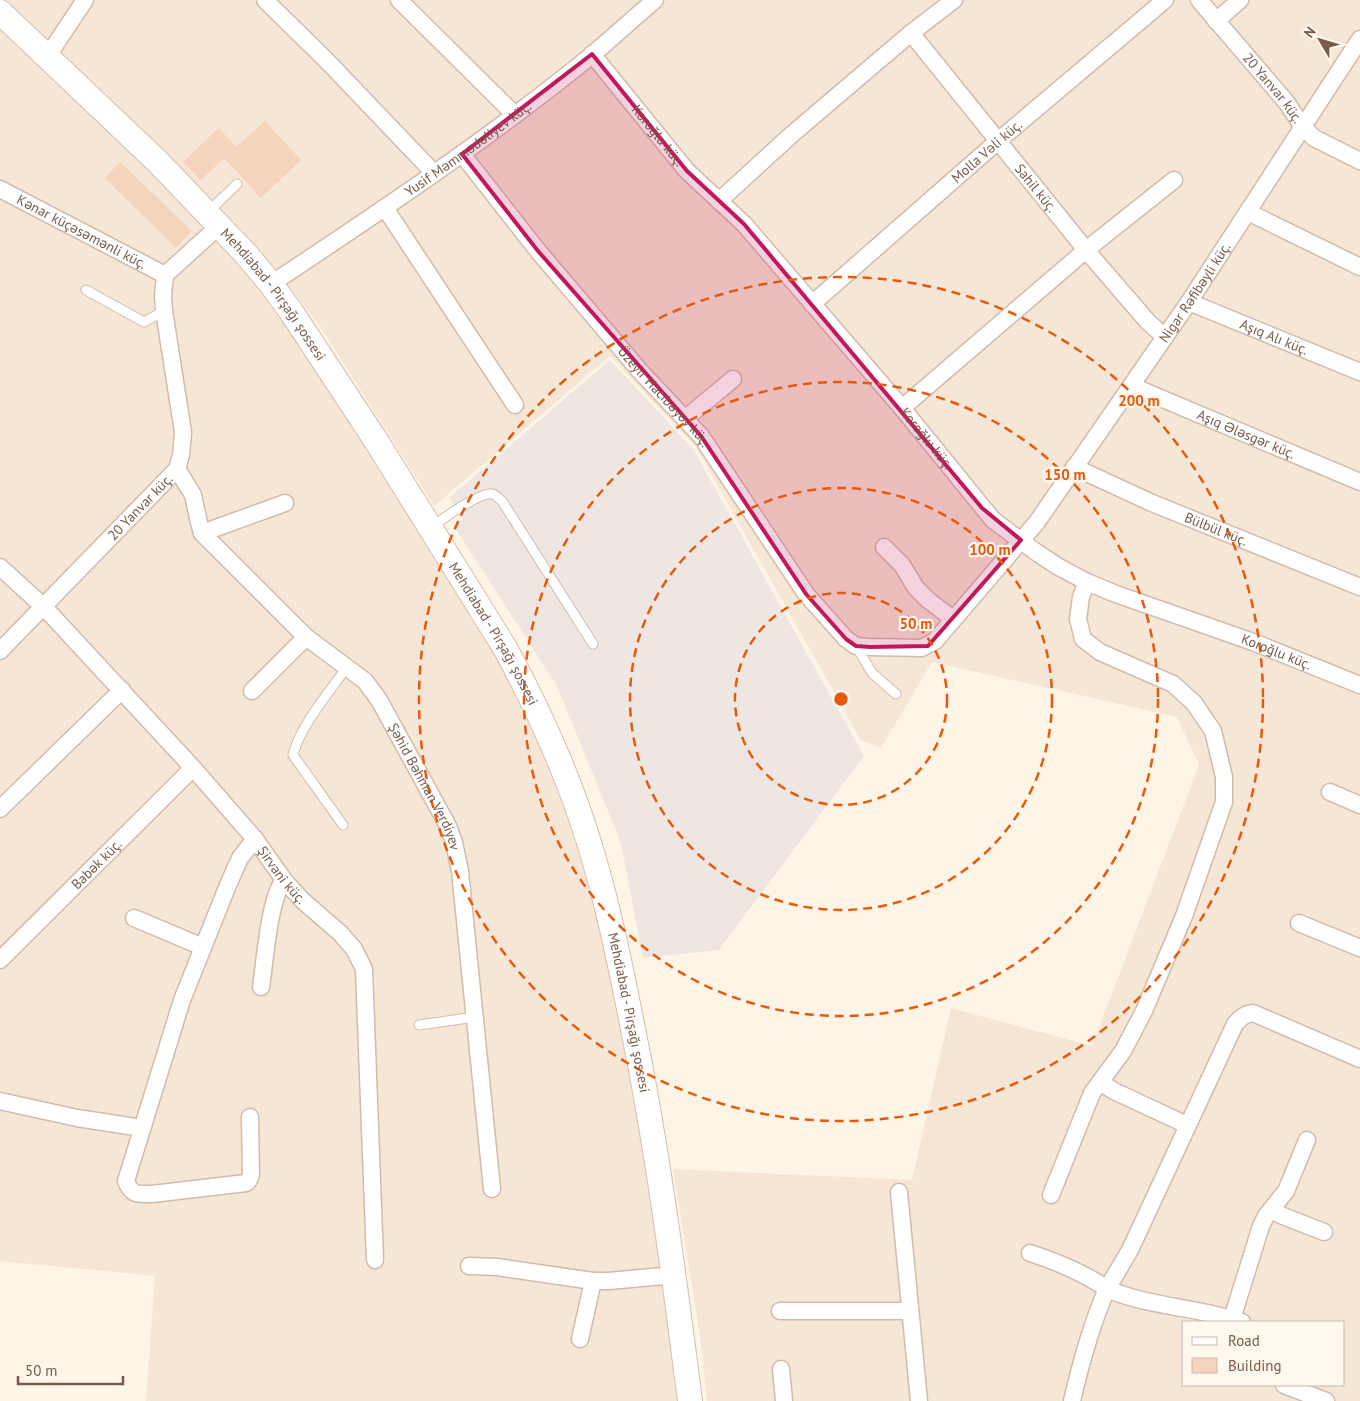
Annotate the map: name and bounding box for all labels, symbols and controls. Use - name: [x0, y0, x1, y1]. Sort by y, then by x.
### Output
- north arrow: [1295, 15, 1345, 65]
- text: N: [1300, 23, 1320, 41]
- street label: 20 Yanvar küç.: [1239, 49, 1307, 127]
- street label: Yusif Məmmədəliyev küç.: [401, 97, 535, 200]
- street label: Koroğlu küç.: [628, 101, 689, 170]
- street label: Molla Vəli küç.: [947, 116, 1026, 187]
- street label: Sahil küç.: [1011, 160, 1061, 216]
- street label: Kənar küçəsəmənli küç.: [14, 190, 149, 273]
- street label: Mehdiabad - Pirşağı şossesi: [217, 224, 330, 364]
- street label: Nigar Rəfibəyli küç.: [1155, 239, 1234, 346]
- street label: Aşıq Alı küç.: [1237, 315, 1311, 359]
- street label: Üzeyir Hacıbəyov küç.: [614, 343, 715, 450]
- text: 200 m: [1118, 391, 1160, 410]
- street label: Koroğlu küç.: [896, 404, 957, 473]
- street label: Aşıq Ələsgər küç.: [1194, 405, 1298, 463]
- text: 150 m: [1044, 465, 1086, 484]
- street label: 20 Yanvar küç.: [104, 470, 177, 544]
- street label: Bülbül küç.: [1182, 508, 1250, 550]
- text: 100 m: [969, 540, 1011, 559]
- street label: Mehdiabad - Pirşağı şossesi: [445, 559, 542, 708]
- text: 50 m: [900, 614, 932, 633]
- street label: Koroğlu küç.: [1239, 630, 1314, 674]
- centre of rings: [832, 690, 850, 708]
- street label: Şəhid Bəhman Verdiyev: [384, 720, 464, 852]
- street label: Babək küç.: [67, 835, 125, 893]
- street label: Şirvani küç.: [254, 843, 309, 908]
- street label: Mehdiabad - Pirşağı şossesi: [604, 931, 654, 1094]
- legend: [1182, 1321, 1345, 1386]
- text: Road: [1228, 1331, 1260, 1350]
- scale bar: [18, 1354, 122, 1386]
- text: Building: [1228, 1356, 1282, 1375]
- text: 50 m: [25, 1361, 58, 1380]

